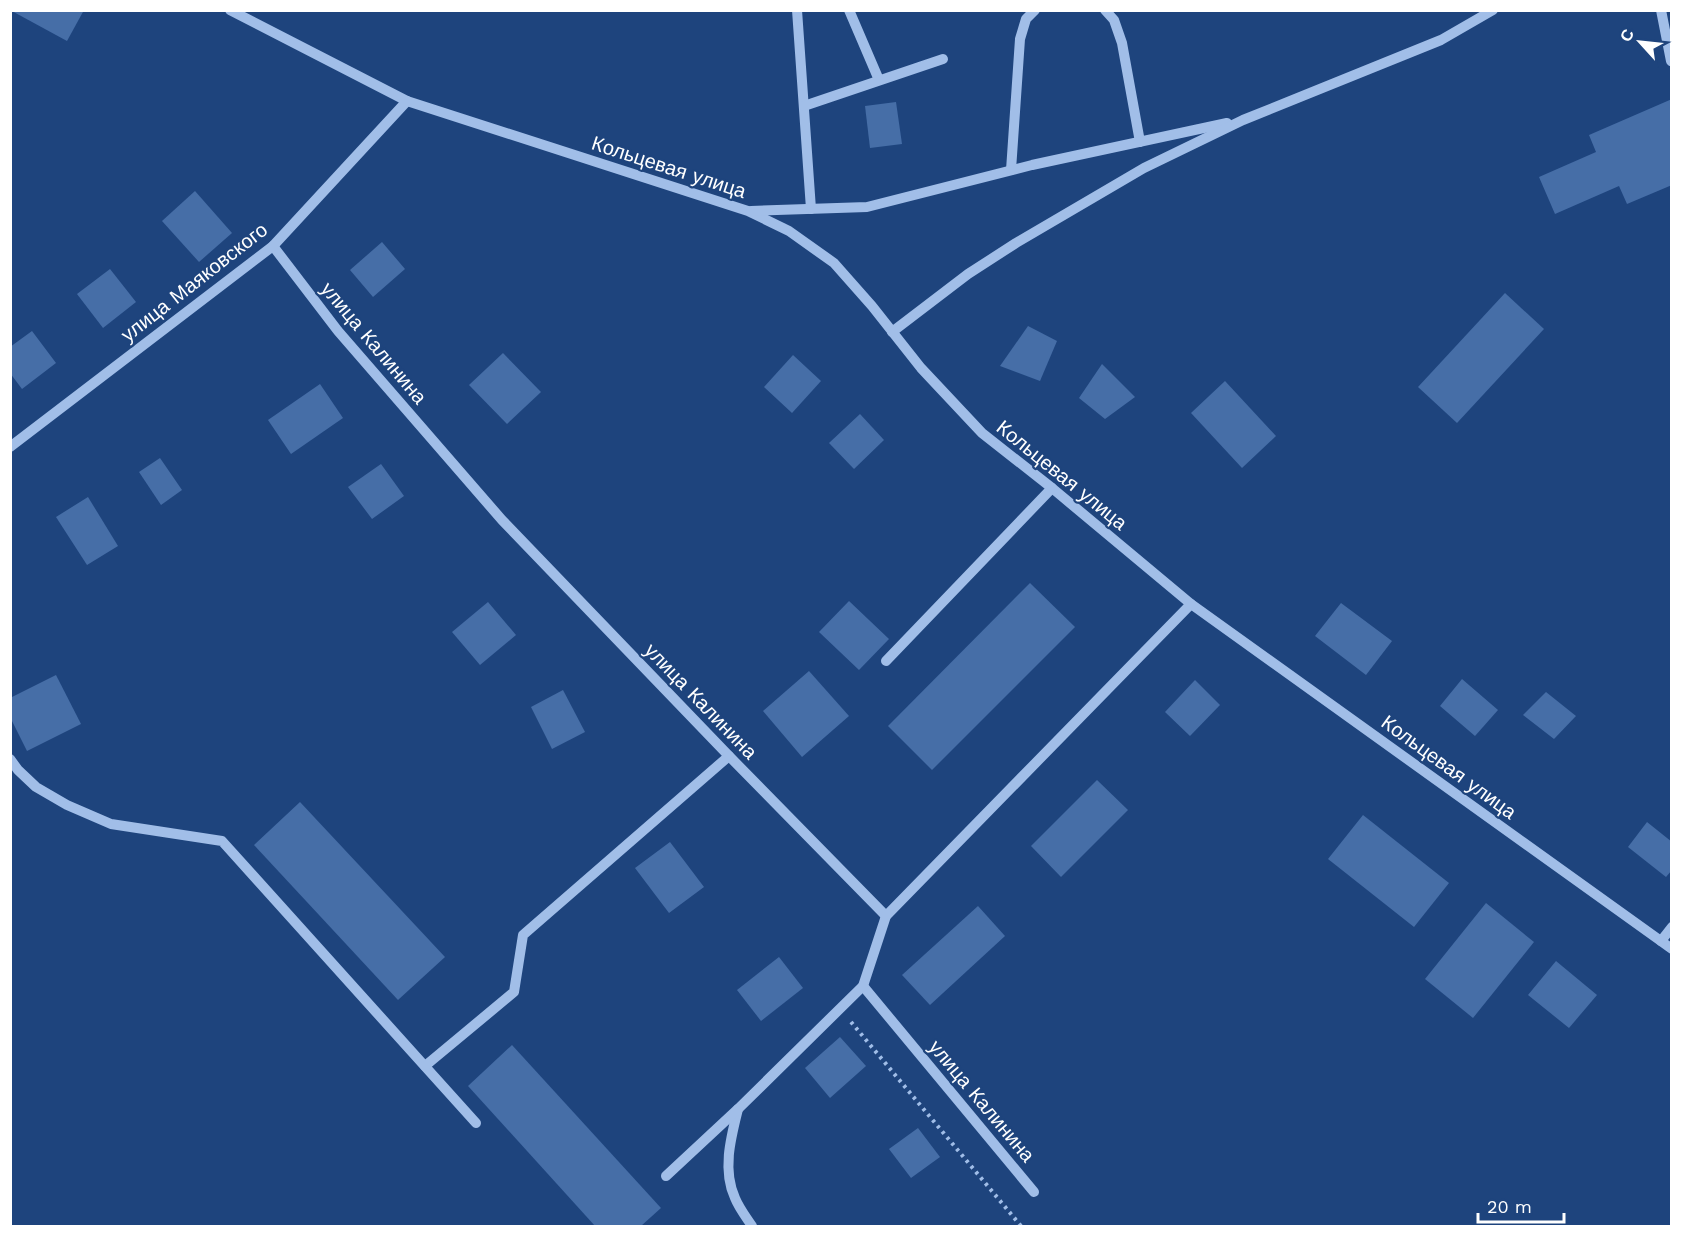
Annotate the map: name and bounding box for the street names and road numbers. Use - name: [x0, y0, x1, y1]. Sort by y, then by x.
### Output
- street label: Кольцевая улица: [589, 131, 750, 204]
- street label: улица Маяковского: [116, 217, 272, 347]
- street label: улица Калинина: [316, 277, 433, 410]
- street label: Кольцевая улица: [992, 415, 1133, 536]
- street label: улица Калинина: [640, 638, 763, 765]
- street label: Кольцевая улица: [1377, 710, 1522, 825]
- street label: улица Калинина: [924, 1035, 1041, 1168]

